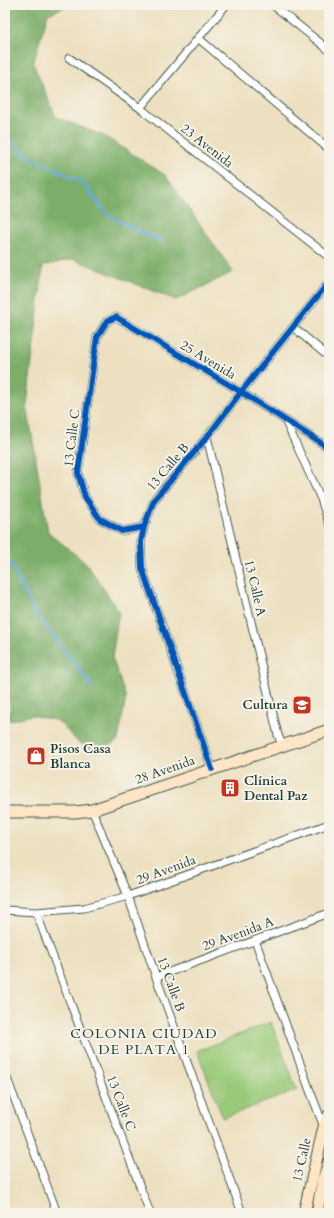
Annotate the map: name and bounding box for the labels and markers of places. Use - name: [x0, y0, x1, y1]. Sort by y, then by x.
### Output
- school or university icon: Cultura: [291, 694, 313, 716]
- place label: Cultura: [243, 696, 289, 714]
- place label: Pisos Casa Blanca: [50, 740, 111, 773]
- shop icon: Pisos Casa Blanca: [25, 745, 47, 767]
- place label: Clínica Dental Paz: [244, 772, 308, 805]
- building icon: Clínica Dental Paz: [219, 777, 241, 799]

